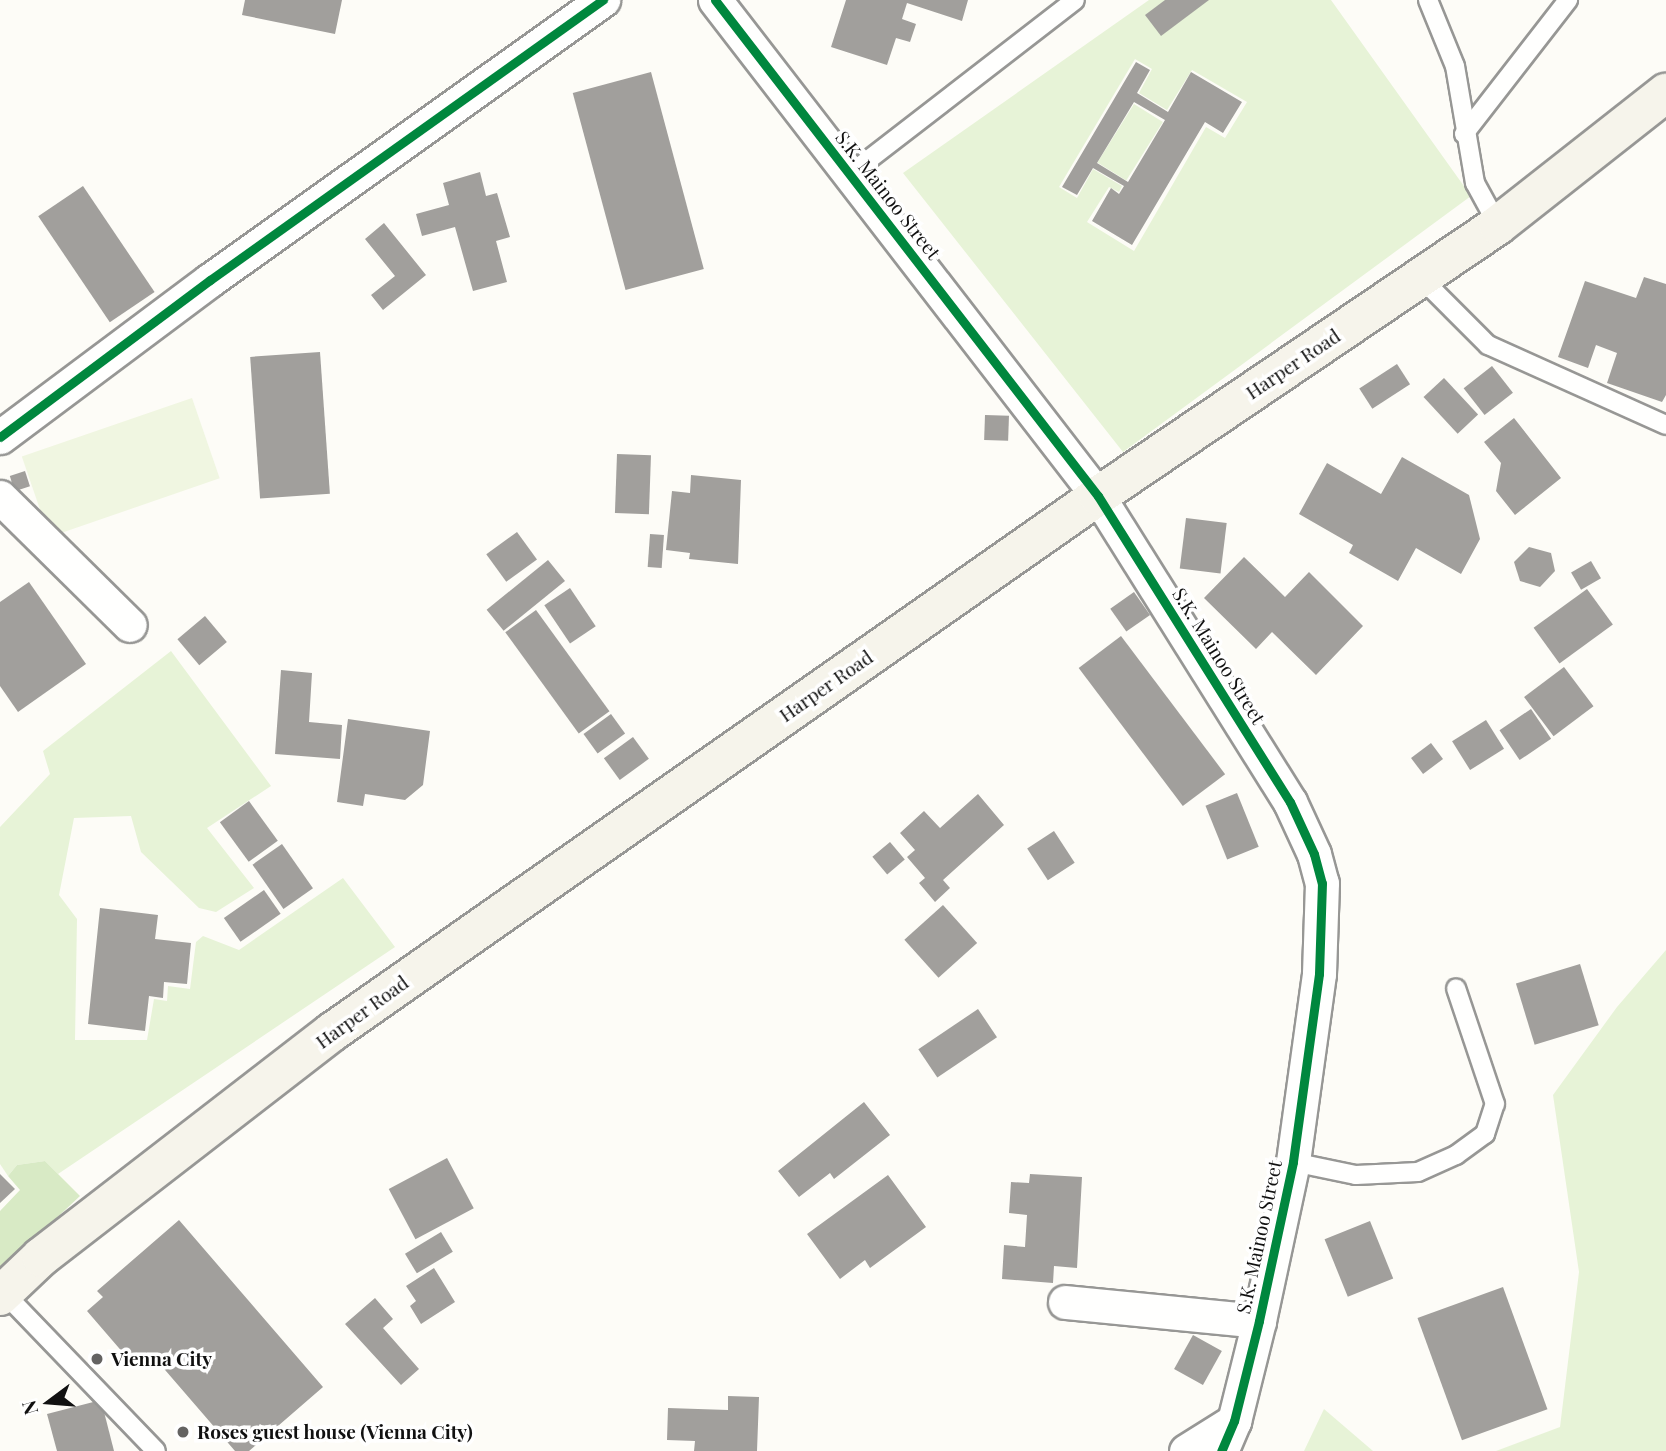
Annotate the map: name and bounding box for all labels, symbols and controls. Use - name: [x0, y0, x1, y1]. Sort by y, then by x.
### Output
- street label: S.K. Mainoo Street: [831, 126, 945, 264]
- street label: Harper Road: [1241, 324, 1345, 404]
- street label: S.K. Mainoo Street: [1168, 584, 1270, 728]
- street label: Harper Road: [775, 645, 877, 727]
- street label: Harper Road: [311, 971, 413, 1053]
- street label: S.K. Mainoo Street: [1232, 1158, 1286, 1316]
- place label: Vienna City: [111, 1348, 212, 1370]
- marker: Vienna City: [89, 1351, 105, 1367]
- north arrow: [14, 1367, 84, 1437]
- text: N: [14, 1398, 43, 1418]
- place label: Roses guest house (Vienna City): [197, 1421, 473, 1443]
- marker: Roses guest house (Vienna City): [175, 1424, 191, 1440]

